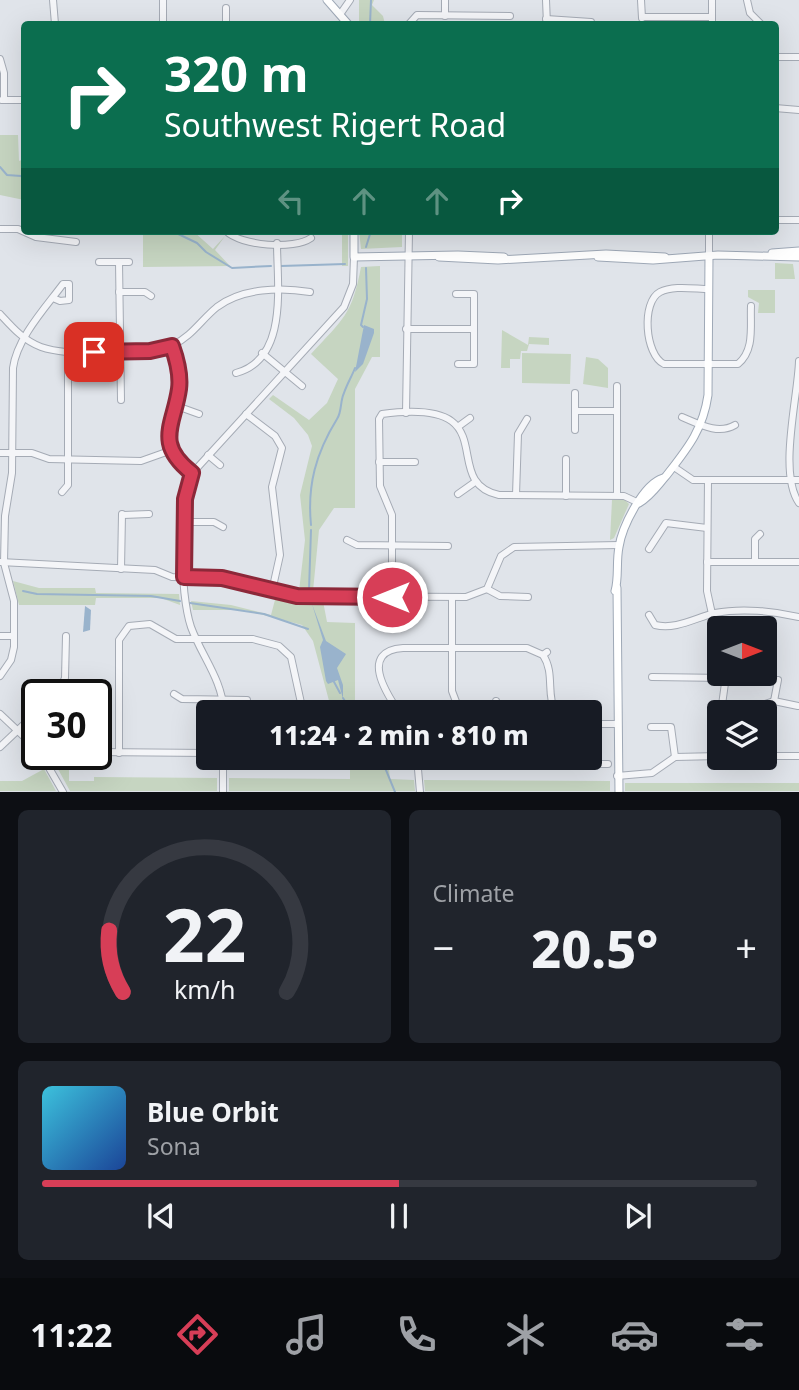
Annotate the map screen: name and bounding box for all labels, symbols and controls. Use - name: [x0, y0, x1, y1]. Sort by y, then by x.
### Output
- text: 320 m: [164, 40, 309, 106]
- icon: right: [49, 49, 140, 140]
- text: Southwest Rigert Road: [164, 103, 506, 146]
- icon: left: [272, 182, 310, 220]
- icon: ahead: [345, 182, 383, 220]
- icon: ahead: [418, 182, 456, 220]
- icon: right: [491, 182, 529, 220]
- pin: [64, 322, 124, 382]
- icon: arrive: [75, 333, 113, 371]
- position arrow: [355, 560, 429, 634]
- north arrow: [707, 616, 777, 686]
- map controls: [707, 616, 777, 770]
- speed limit sign: 30: [21, 679, 112, 770]
- button: layers: [707, 700, 777, 770]
- text: 11:24 · 2 min · 810 m: [269, 717, 529, 753]
- text: Climate: [433, 877, 515, 909]
- text: 22: [163, 885, 246, 984]
- text: 20.5°: [531, 912, 658, 983]
- text: −: [433, 921, 454, 973]
- text: +: [735, 921, 757, 973]
- text: km/h: [173, 972, 235, 1006]
- text: Blue Orbit: [147, 1094, 279, 1130]
- text: Sona: [147, 1130, 201, 1162]
- icon: previous: [142, 1197, 180, 1235]
- icon: pause: [380, 1197, 418, 1235]
- icon: next: [619, 1197, 657, 1235]
- icon: directions: [173, 1310, 222, 1359]
- icon: music: [282, 1310, 331, 1359]
- icon: phone: [392, 1310, 441, 1359]
- icon: climate: [501, 1310, 550, 1359]
- icon: car: [610, 1310, 659, 1359]
- icon: filters: [720, 1310, 769, 1359]
- text: 11:22: [30, 1313, 112, 1356]

